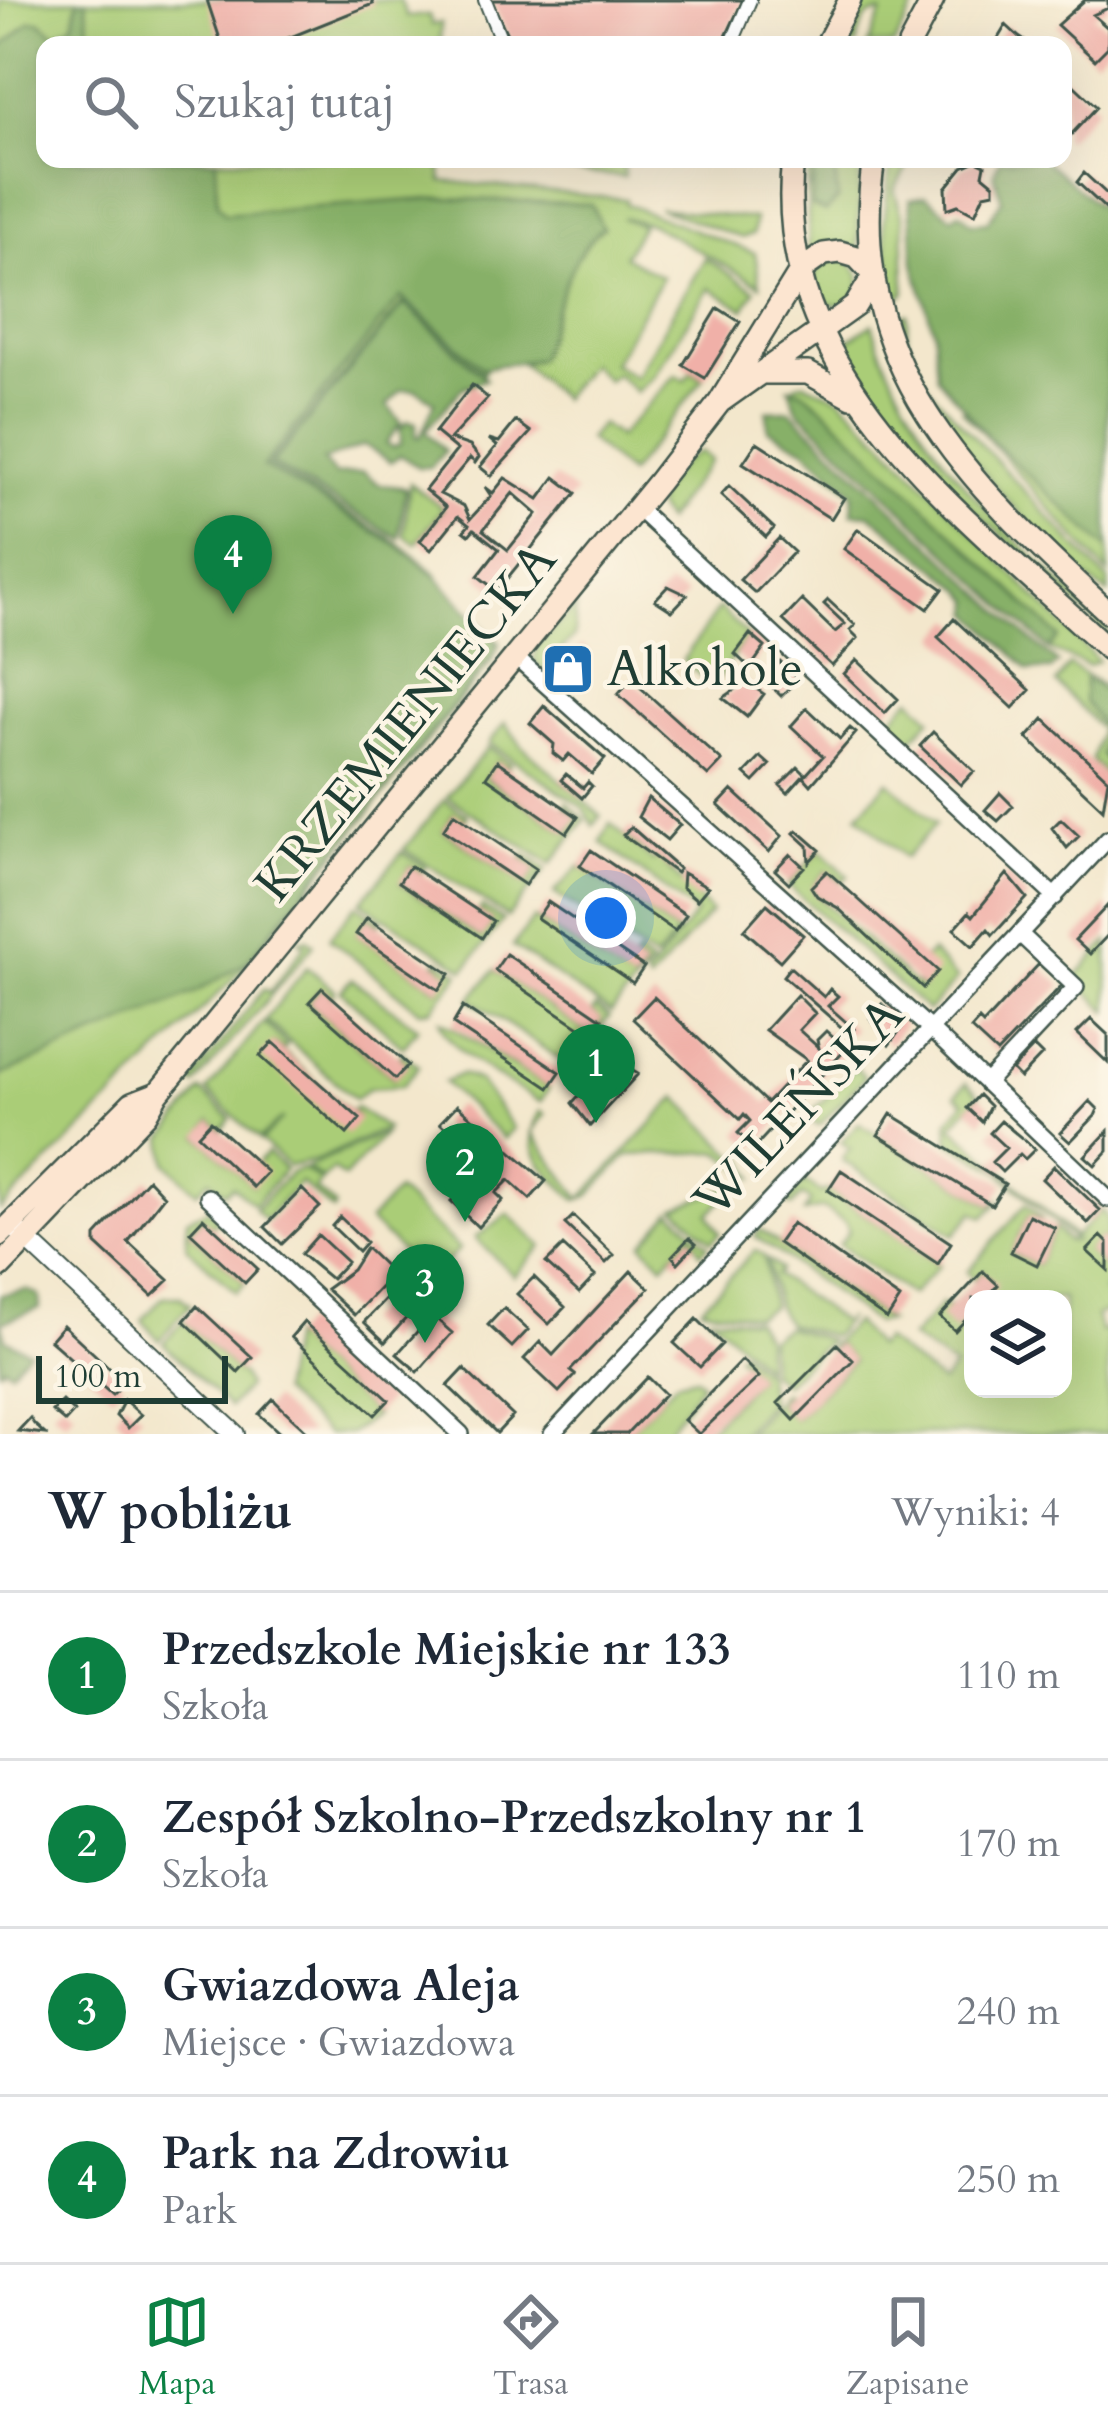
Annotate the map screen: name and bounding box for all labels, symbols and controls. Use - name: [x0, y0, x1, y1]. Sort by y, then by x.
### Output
- search box: [36, 36, 1072, 168]
- icon: search: [78, 69, 144, 135]
- text: Szukaj tutaj: [174, 72, 395, 133]
- pin: 4: [194, 515, 272, 614]
- street label: KRZEMIENIECKA: [239, 527, 573, 916]
- place label: Alkohole: [607, 634, 803, 704]
- shop icon: Alkohole: [540, 641, 596, 697]
- your location: [576, 888, 636, 948]
- street label: WILEŃSKA: [677, 981, 920, 1235]
- pin: 1: [557, 1024, 635, 1123]
- pin: 2: [426, 1123, 504, 1222]
- pin: 3: [386, 1244, 464, 1343]
- map controls: [964, 1290, 1072, 1398]
- button: layers: [964, 1290, 1072, 1398]
- scale bar: [36, 1350, 228, 1403]
- text: 100 m: [54, 1354, 141, 1399]
- text: W pobliżu: [48, 1477, 292, 1547]
- text: Wyniki: 4: [891, 1486, 1060, 1539]
- text: Przedszkole Miejskie nr 133: [162, 1619, 731, 1680]
- text: 1: [77, 1649, 97, 1702]
- text: 110 m: [957, 1649, 1060, 1702]
- text: Szkoła: [162, 1680, 269, 1733]
- text: Zespół Szkolno-Przedszkolny nr 1: [162, 1787, 867, 1848]
- text: 2: [77, 1817, 97, 1870]
- text: 170 m: [957, 1817, 1060, 1870]
- text: Szkoła: [162, 1848, 269, 1901]
- text: Gwiazdowa Aleja: [162, 1955, 520, 2016]
- text: 3: [77, 1985, 97, 2038]
- text: 240 m: [957, 1985, 1060, 2038]
- text: Miejsce · Gwiazdowa: [162, 2016, 515, 2069]
- text: Park na Zdrowiu: [162, 2123, 510, 2184]
- text: 4: [77, 2153, 97, 2206]
- text: 250 m: [957, 2153, 1060, 2206]
- text: Park: [162, 2184, 237, 2237]
- tab: Mapa: [139, 2289, 216, 2406]
- tab: Trasa: [493, 2289, 569, 2406]
- tab: Zapisane: [846, 2289, 969, 2406]

